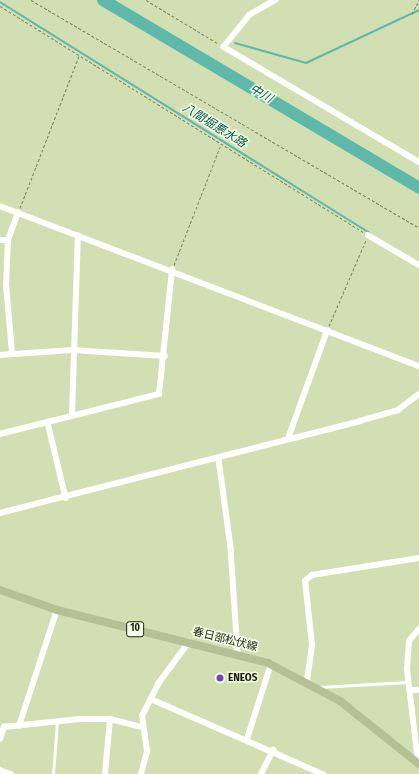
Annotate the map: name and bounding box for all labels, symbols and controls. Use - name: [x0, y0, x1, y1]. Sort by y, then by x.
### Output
- water label: 中川: [247, 82, 275, 106]
- water label: 八間堀悪水路: [180, 101, 248, 151]
- road number: 10: [126, 621, 144, 637]
- street label: 春日部松伏線: [191, 626, 259, 654]
- place label: ENEOS: [228, 671, 258, 685]
- marker: ENEOS: [215, 673, 225, 683]

